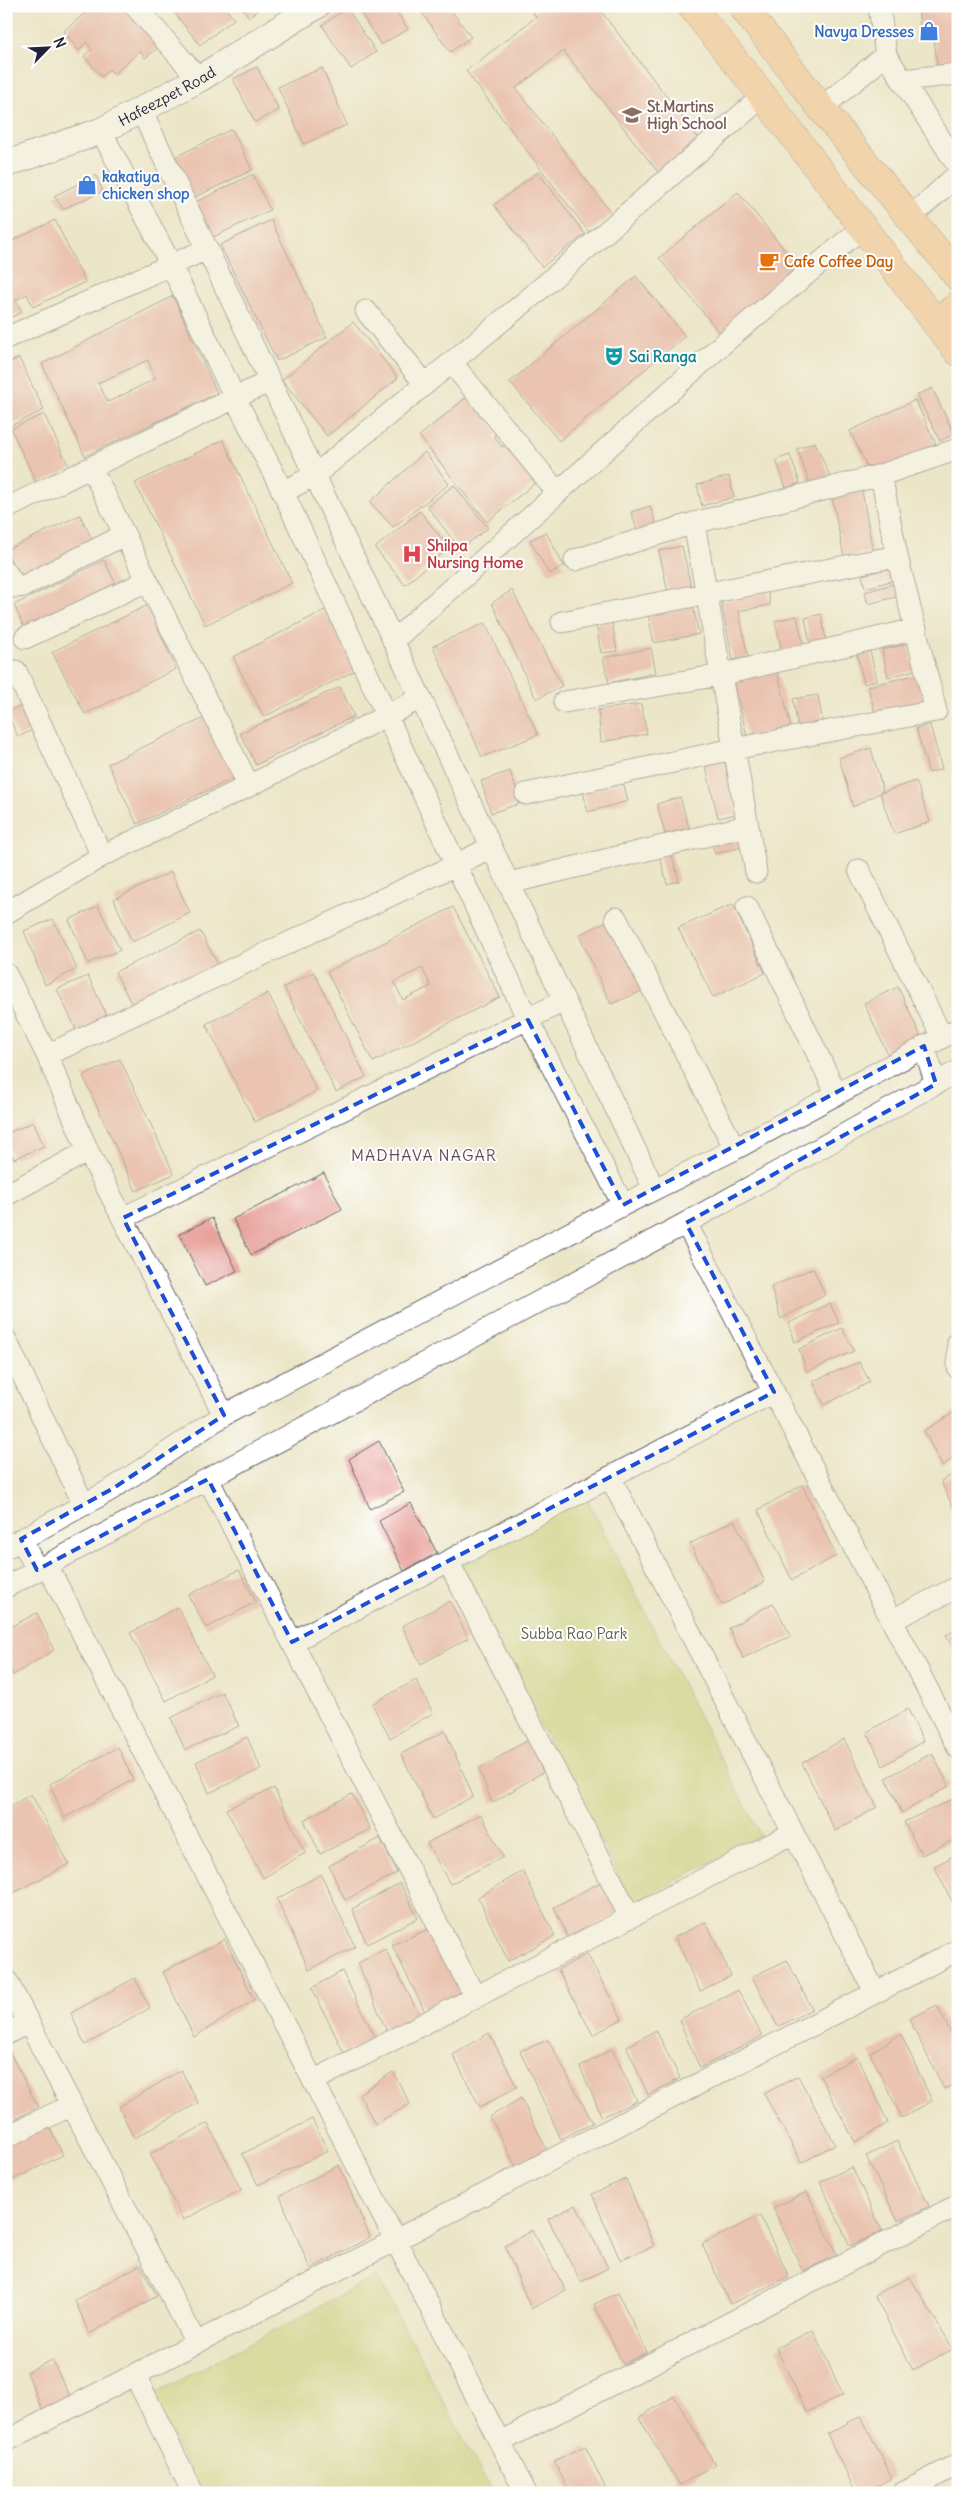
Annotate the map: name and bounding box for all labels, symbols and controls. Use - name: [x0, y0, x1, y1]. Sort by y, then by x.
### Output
- shop icon: Navya Dresses: [918, 20, 940, 42]
- north arrow: [22, 22, 72, 72]
- place label: Navya Dresses: [814, 22, 914, 42]
- text: N: [50, 35, 70, 51]
- street label: Hafeezpet Road: [115, 62, 219, 130]
- place label: St.Martins High School: [647, 97, 727, 134]
- school or university icon: St.Martins High School: [621, 104, 643, 126]
- place label: kakatiya chicken shop: [102, 167, 190, 204]
- shop icon: kakatiya chicken shop: [76, 174, 98, 196]
- cafe icon: Cafe Coffee Day: [758, 250, 780, 272]
- place label: Cafe Coffee Day: [784, 252, 893, 272]
- theatre icon: Sai Ranga: [603, 345, 625, 367]
- place label: Sai Ranga: [629, 347, 697, 367]
- place label: Shilpa Nursing Home: [427, 536, 523, 573]
- hospital icon: Shilpa Nursing Home: [401, 543, 423, 565]
- district label: MADHAVA NAGAR: [351, 1145, 497, 1165]
- park label: Subba Rao Park: [521, 1624, 628, 1643]

